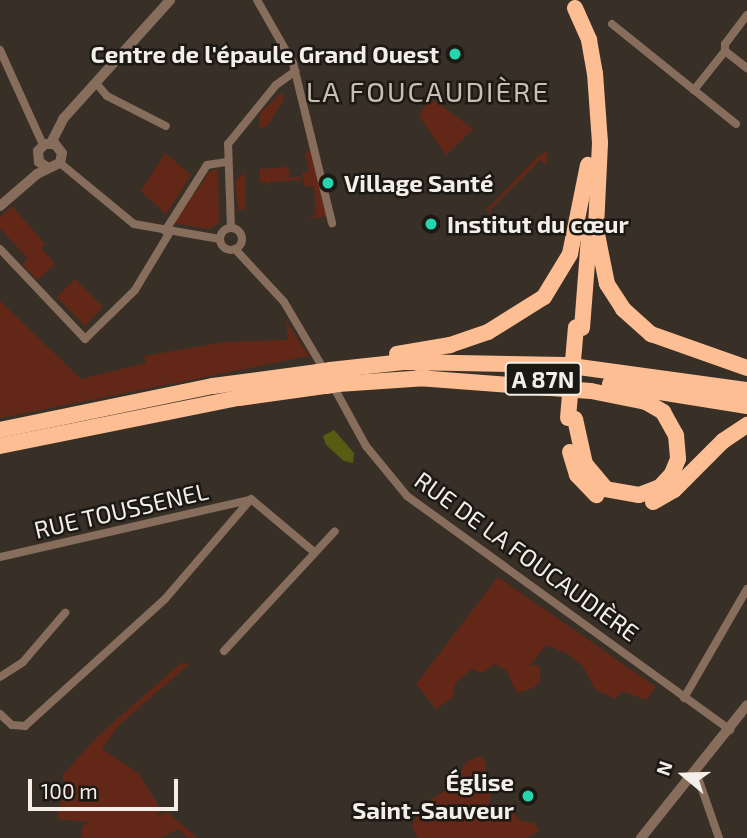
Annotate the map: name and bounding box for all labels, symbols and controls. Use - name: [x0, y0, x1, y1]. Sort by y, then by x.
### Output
- place label: Centre de l'épaule Grand Ouest: [91, 40, 439, 68]
- marker: Centre de l'épaule Grand Ouest: [445, 44, 465, 64]
- district label: LA FOUCAUDIÈRE: [307, 74, 549, 108]
- place label: Village Santé: [344, 169, 493, 197]
- marker: Village Santé: [318, 173, 338, 193]
- place label: Institut du cœur: [447, 210, 629, 238]
- marker: Institut du cœur: [421, 214, 441, 234]
- road number: A 87N: [503, 360, 583, 398]
- street label: RUE DE LA FOUCAUDIÈRE: [409, 465, 645, 647]
- street label: RUE TOUSSENEL: [31, 476, 211, 544]
- north arrow: [649, 740, 719, 810]
- text: N: [651, 758, 677, 778]
- scale bar: [32, 764, 182, 808]
- place label: Église Saint-Sauveur: [352, 768, 514, 824]
- text: 100 m: [41, 778, 98, 803]
- marker: Église Saint-Sauveur: [520, 788, 536, 804]

